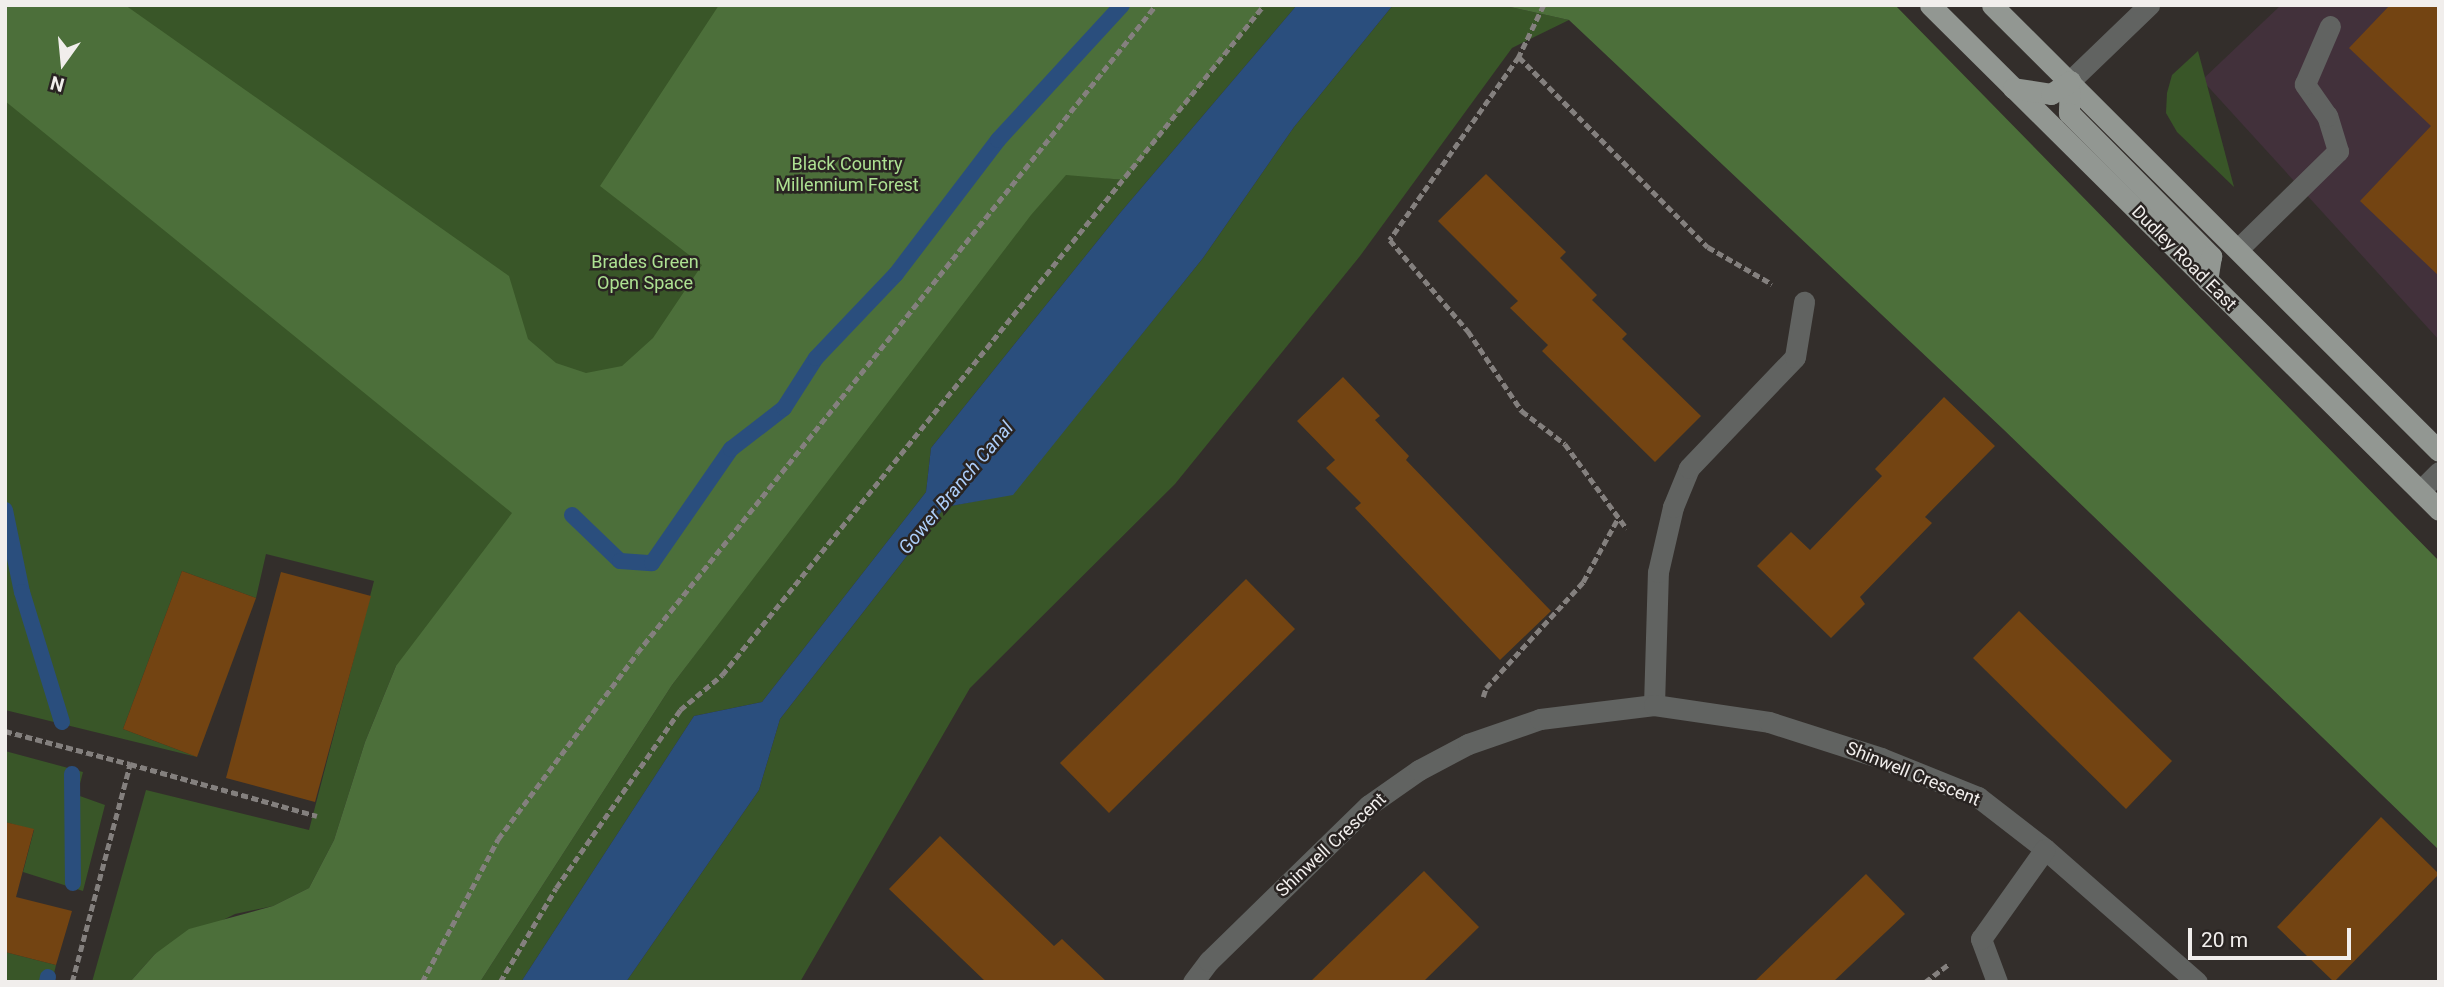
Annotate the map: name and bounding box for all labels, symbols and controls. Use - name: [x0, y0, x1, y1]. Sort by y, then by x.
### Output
- north arrow: [28, 28, 98, 98]
- text: N: [48, 71, 67, 97]
- park label: Black Country Millennium Forest: [775, 154, 919, 196]
- street label: Dudley Road East: [2127, 201, 2241, 315]
- park label: Brades Green Open Space: [591, 252, 699, 294]
- water label: Gower Branch Canal: [894, 417, 1018, 559]
- street label: Shinwell Crescent: [1843, 737, 1983, 811]
- street label: Shinwell Crescent: [1272, 789, 1390, 901]
- scale bar: [2192, 914, 2355, 958]
- text: 20 m: [2201, 928, 2248, 952]

